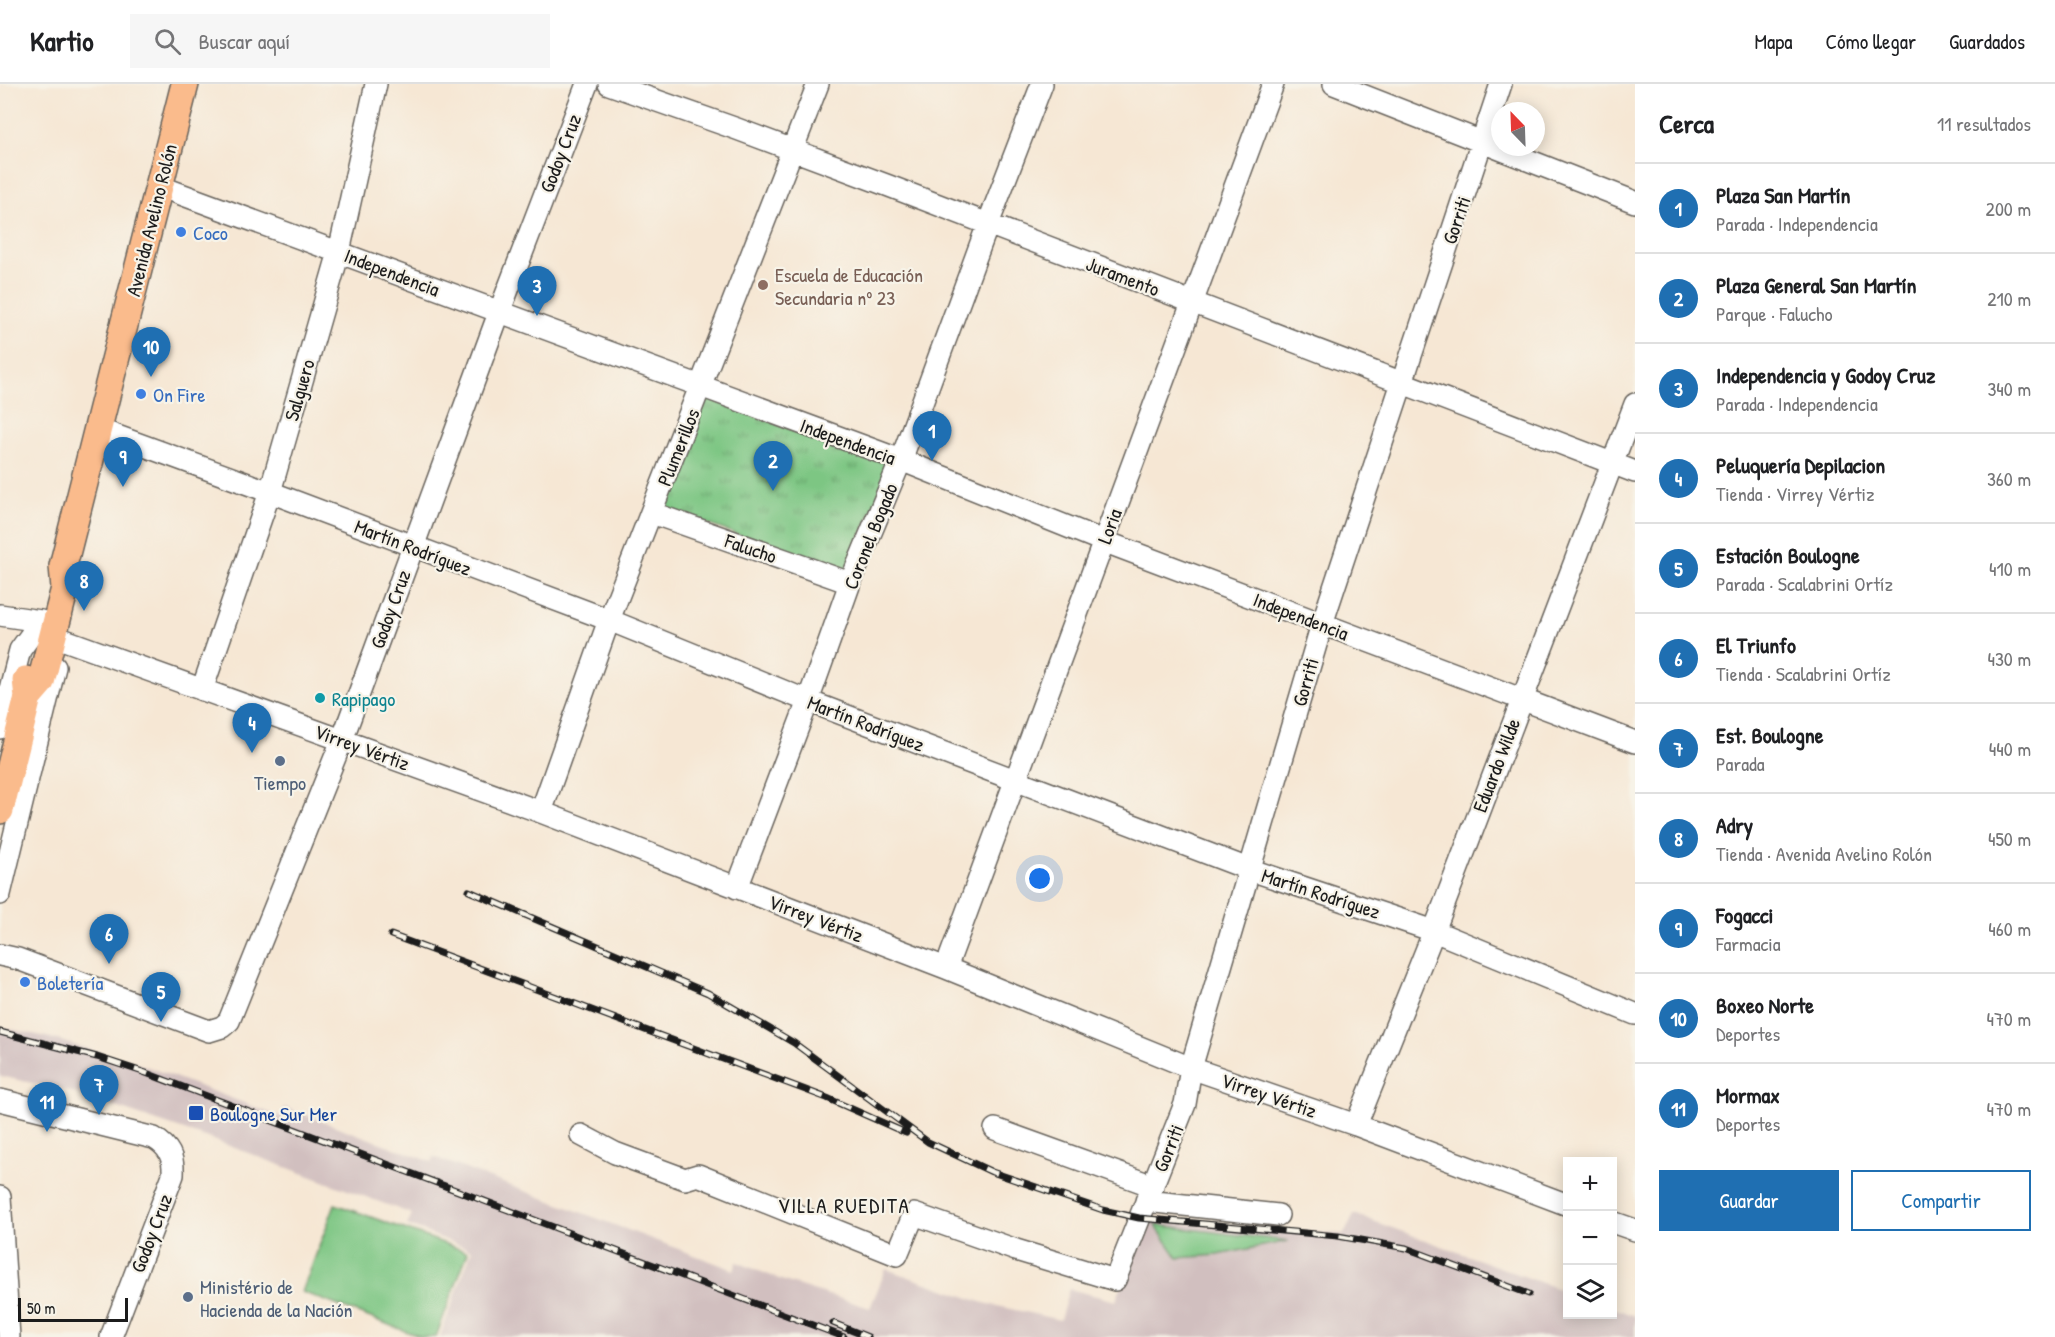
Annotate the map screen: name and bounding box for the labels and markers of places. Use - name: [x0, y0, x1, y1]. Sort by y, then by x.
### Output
- place label: Coco: [193, 219, 228, 246]
- marker: Coco: [174, 225, 188, 239]
- place label: Escuela de Educación Secundaria nº 23: [775, 261, 923, 311]
- pin: 3: [518, 266, 556, 316]
- marker: Escuela de Educación Secundaria nº 23: [756, 278, 770, 292]
- pin: 10: [132, 328, 170, 377]
- place label: On Fire: [153, 381, 205, 408]
- marker: On Fire: [134, 387, 148, 401]
- pin: 1: [912, 412, 952, 461]
- pin: 9: [104, 438, 142, 487]
- pin: 2: [754, 442, 792, 491]
- pin: 8: [64, 562, 104, 611]
- place label: Rapipago: [332, 685, 395, 712]
- marker: Rapipago: [313, 691, 327, 705]
- pin: 4: [232, 704, 272, 753]
- marker: Tiempo: [273, 754, 287, 768]
- place label: Tiempo: [254, 769, 306, 796]
- pin: 6: [90, 914, 128, 964]
- place label: Boletería: [37, 969, 103, 996]
- pin: 5: [142, 972, 180, 1022]
- marker: Boletería: [18, 975, 32, 989]
- pin: 7: [80, 1066, 118, 1115]
- pin: 11: [28, 1082, 66, 1132]
- place label: Boulogne Sur Mer: [210, 1100, 337, 1127]
- marker: Boulogne Sur Mer: [187, 1104, 205, 1122]
- place label: Ministério de Hacienda de la Nación: [200, 1273, 353, 1323]
- marker: Ministério de Hacienda de la Nación: [181, 1290, 195, 1304]

